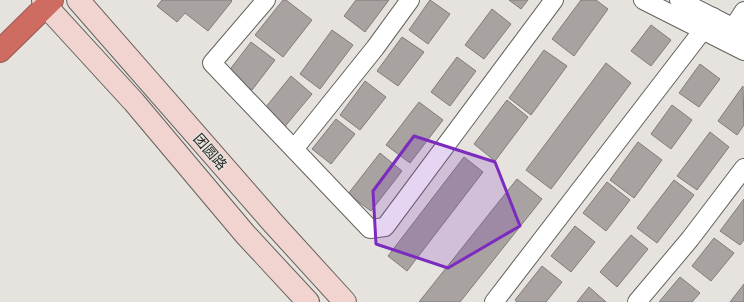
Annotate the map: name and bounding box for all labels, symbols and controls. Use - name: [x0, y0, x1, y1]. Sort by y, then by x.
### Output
- street label: 团圆路: [190, 131, 230, 173]

